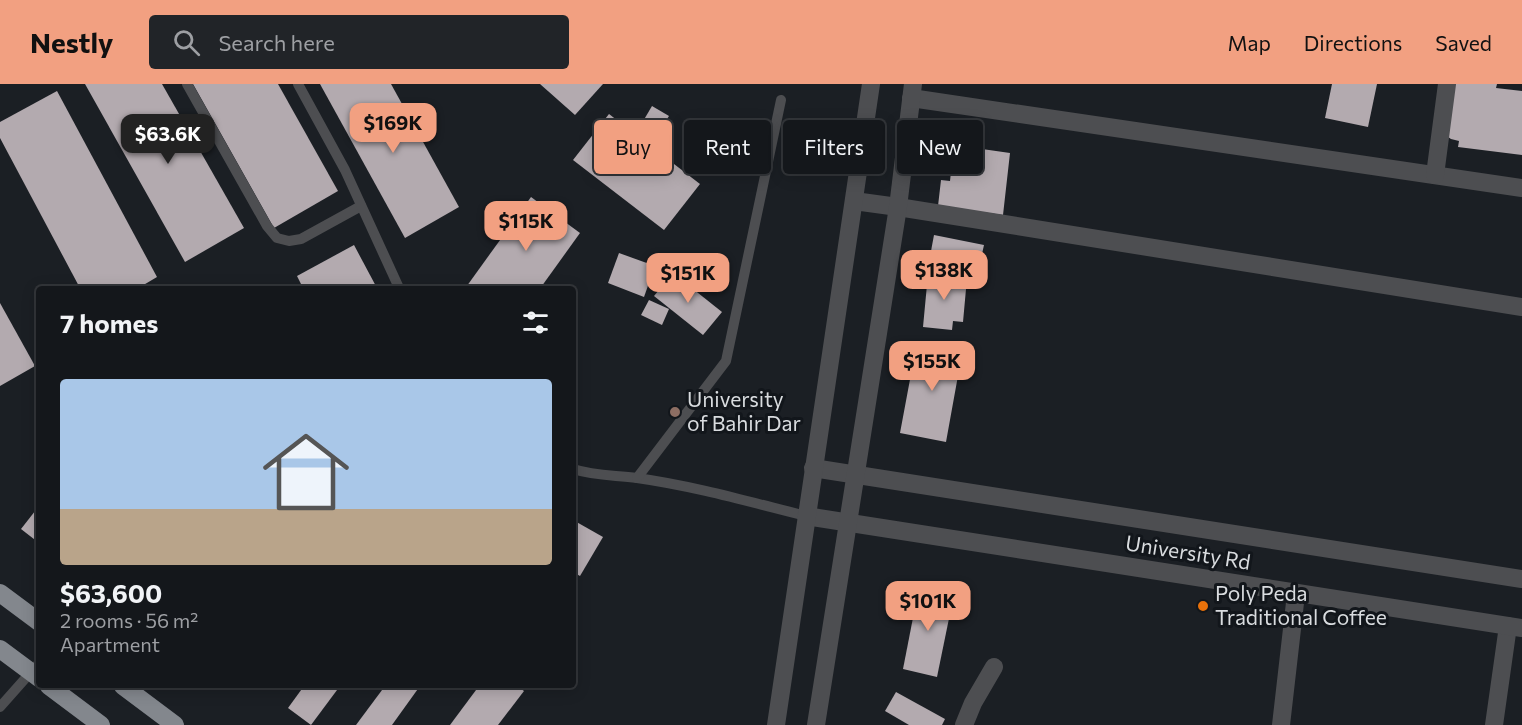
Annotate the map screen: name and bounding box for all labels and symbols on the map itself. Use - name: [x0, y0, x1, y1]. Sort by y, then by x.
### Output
- pin: $169K: [351, 103, 435, 154]
- pin: $63.6K: [119, 114, 217, 165]
- pin: $115K: [484, 201, 568, 252]
- pin: $138K: [902, 250, 986, 301]
- pin: $151K: [646, 253, 730, 304]
- pin: $155K: [890, 341, 974, 392]
- place label: University of Bahir Dar: [687, 386, 801, 435]
- marker: University of Bahir Dar: [668, 405, 682, 419]
- street label: University Rd: [1124, 529, 1253, 574]
- place label: Poly Peda Traditional Coffee: [1215, 580, 1387, 629]
- pin: $101K: [886, 581, 970, 632]
- marker: Poly Peda Traditional Coffee: [1196, 599, 1210, 613]

